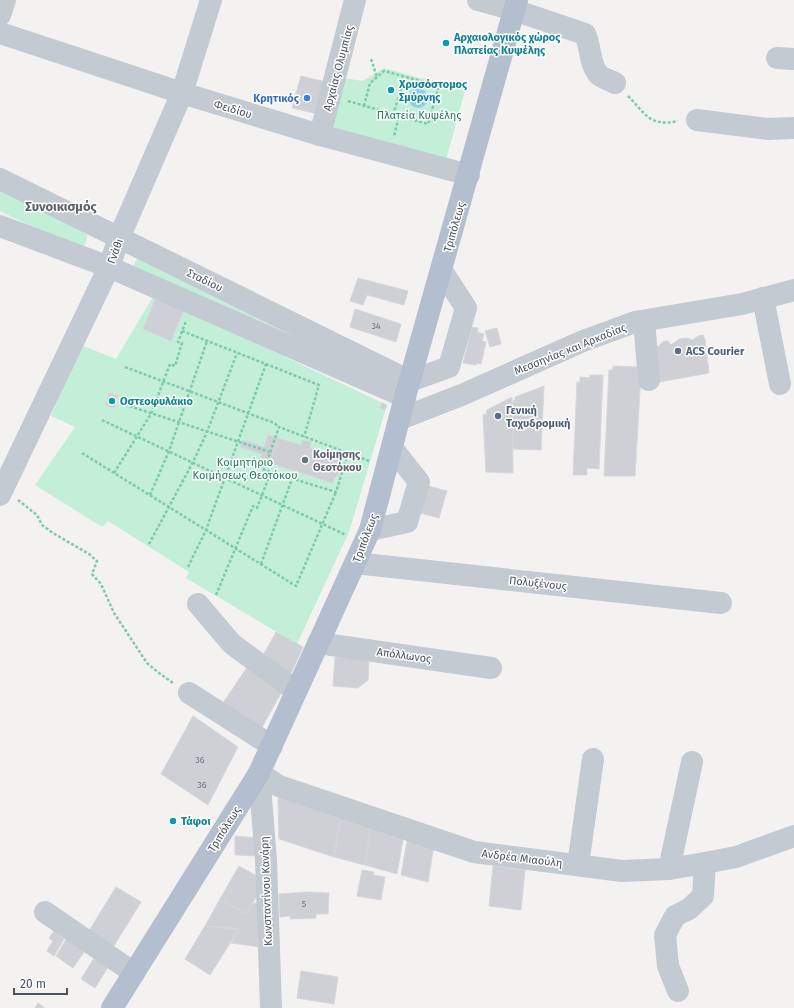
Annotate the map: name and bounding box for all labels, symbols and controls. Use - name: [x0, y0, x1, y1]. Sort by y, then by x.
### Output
- street label: Αρχαίας Ολυμπίας: [321, 24, 356, 112]
- place label: Αρχαιολογικός χώρος Πλατείας Κυψέλης: [453, 31, 561, 57]
- marker: Αρχαιολογικός χώρος Πλατείας Κυψέλης: [441, 38, 451, 48]
- place label: Χρυσόστομος Σμύρνης: [398, 78, 468, 104]
- marker: Χρυσόστομος Σμύρνης: [386, 85, 396, 95]
- place label: Κρητικός: [253, 92, 300, 105]
- marker: Κρητικός: [302, 93, 312, 103]
- street label: Φειδίου: [212, 98, 253, 121]
- park label: Πλατεία Κυψέλης: [377, 109, 461, 122]
- district label: Συνοικισμός: [25, 199, 97, 214]
- street label: Τριπόλεως: [441, 201, 468, 254]
- street label: Γνάθι: [105, 237, 126, 266]
- street label: Σταδίου: [185, 266, 225, 295]
- house number: 34: [371, 321, 381, 331]
- street label: Μεσσηνίας και Αρκαδίας: [512, 321, 628, 378]
- place label: ACS Courier: [685, 345, 745, 358]
- marker: ACS Courier: [673, 346, 683, 356]
- place label: Οστεοφυλάκιο: [120, 395, 193, 408]
- marker: Οστεοφυλάκιο: [107, 396, 117, 406]
- place label: Γενική Ταχυδρομική: [506, 404, 570, 430]
- marker: Γενική Ταχυδρομική: [493, 411, 503, 421]
- place label: Κοίμησης Θεοτόκου: [313, 448, 362, 474]
- marker: Κοίμησης Θεοτόκου: [300, 455, 310, 465]
- park label: Κοιμητήριο Κοιμήσεως Θεοτόκου: [193, 456, 297, 482]
- street label: Τριπόλεως: [350, 512, 381, 564]
- street label: Πολυξένους: [508, 574, 568, 593]
- street label: Απόλλωνος: [376, 645, 432, 666]
- house number: 36: [195, 755, 205, 765]
- house number: 36: [197, 780, 207, 790]
- street label: Τριπόλεως: [205, 804, 244, 854]
- place label: Τάφοι: [181, 815, 211, 828]
- marker: Τάφοι: [168, 816, 178, 826]
- street label: Κωνσταντίνου Κανάρη: [258, 836, 275, 946]
- street label: Ανδρέα Μιαούλη: [481, 847, 563, 870]
- house number: 5: [302, 899, 307, 909]
- scale bar: [14, 970, 67, 996]
- text: 20 m: [20, 977, 46, 991]

